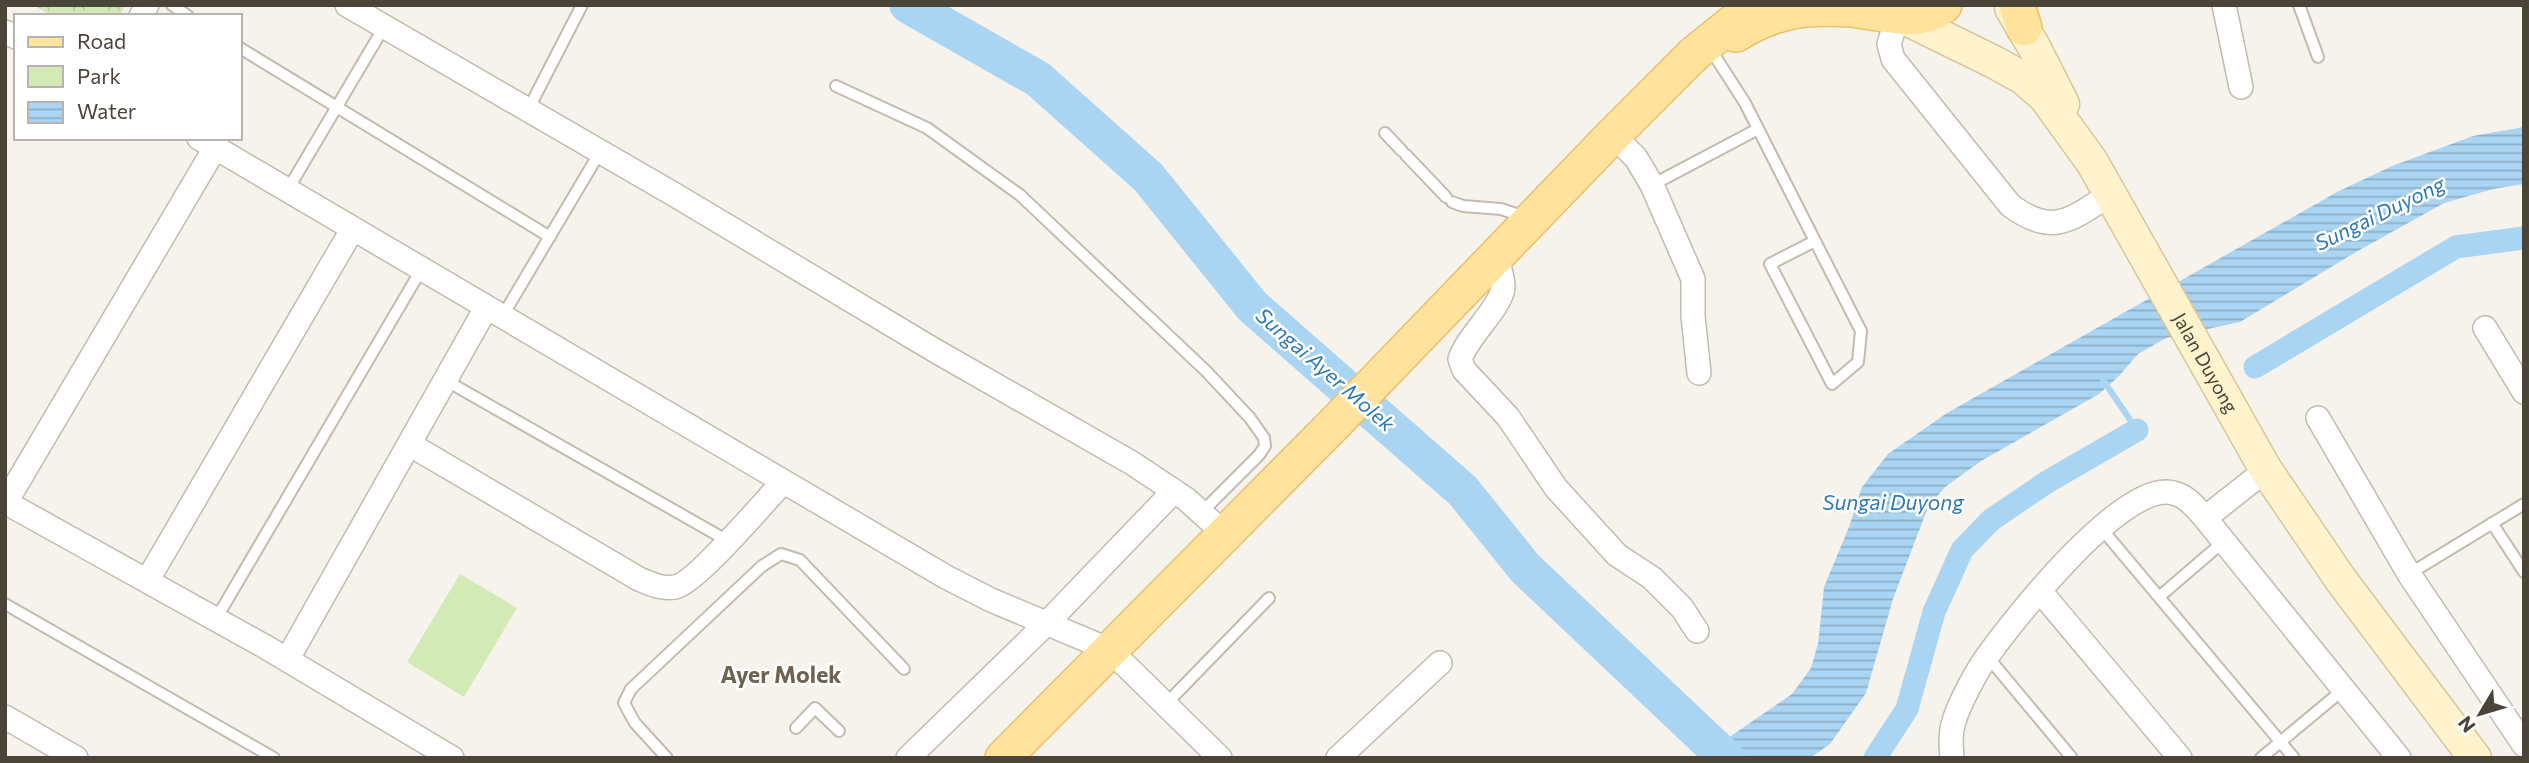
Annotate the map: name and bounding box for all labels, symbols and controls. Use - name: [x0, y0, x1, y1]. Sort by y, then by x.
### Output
- legend: [14, 14, 242, 140]
- text: Road: [77, 28, 126, 53]
- text: Park: [77, 63, 121, 88]
- text: Water: [77, 98, 136, 123]
- water label: Sungai Duyong: [2310, 170, 2450, 255]
- water label: Sungai Ayer Molek: [1252, 302, 1401, 436]
- street label: Jalan Duyong: [2168, 308, 2243, 417]
- water label: Sungai Duyong: [1822, 489, 1965, 514]
- district label: Ayer Molek: [721, 660, 841, 688]
- north arrow: [2445, 679, 2515, 749]
- text: N: [2453, 712, 2480, 737]

